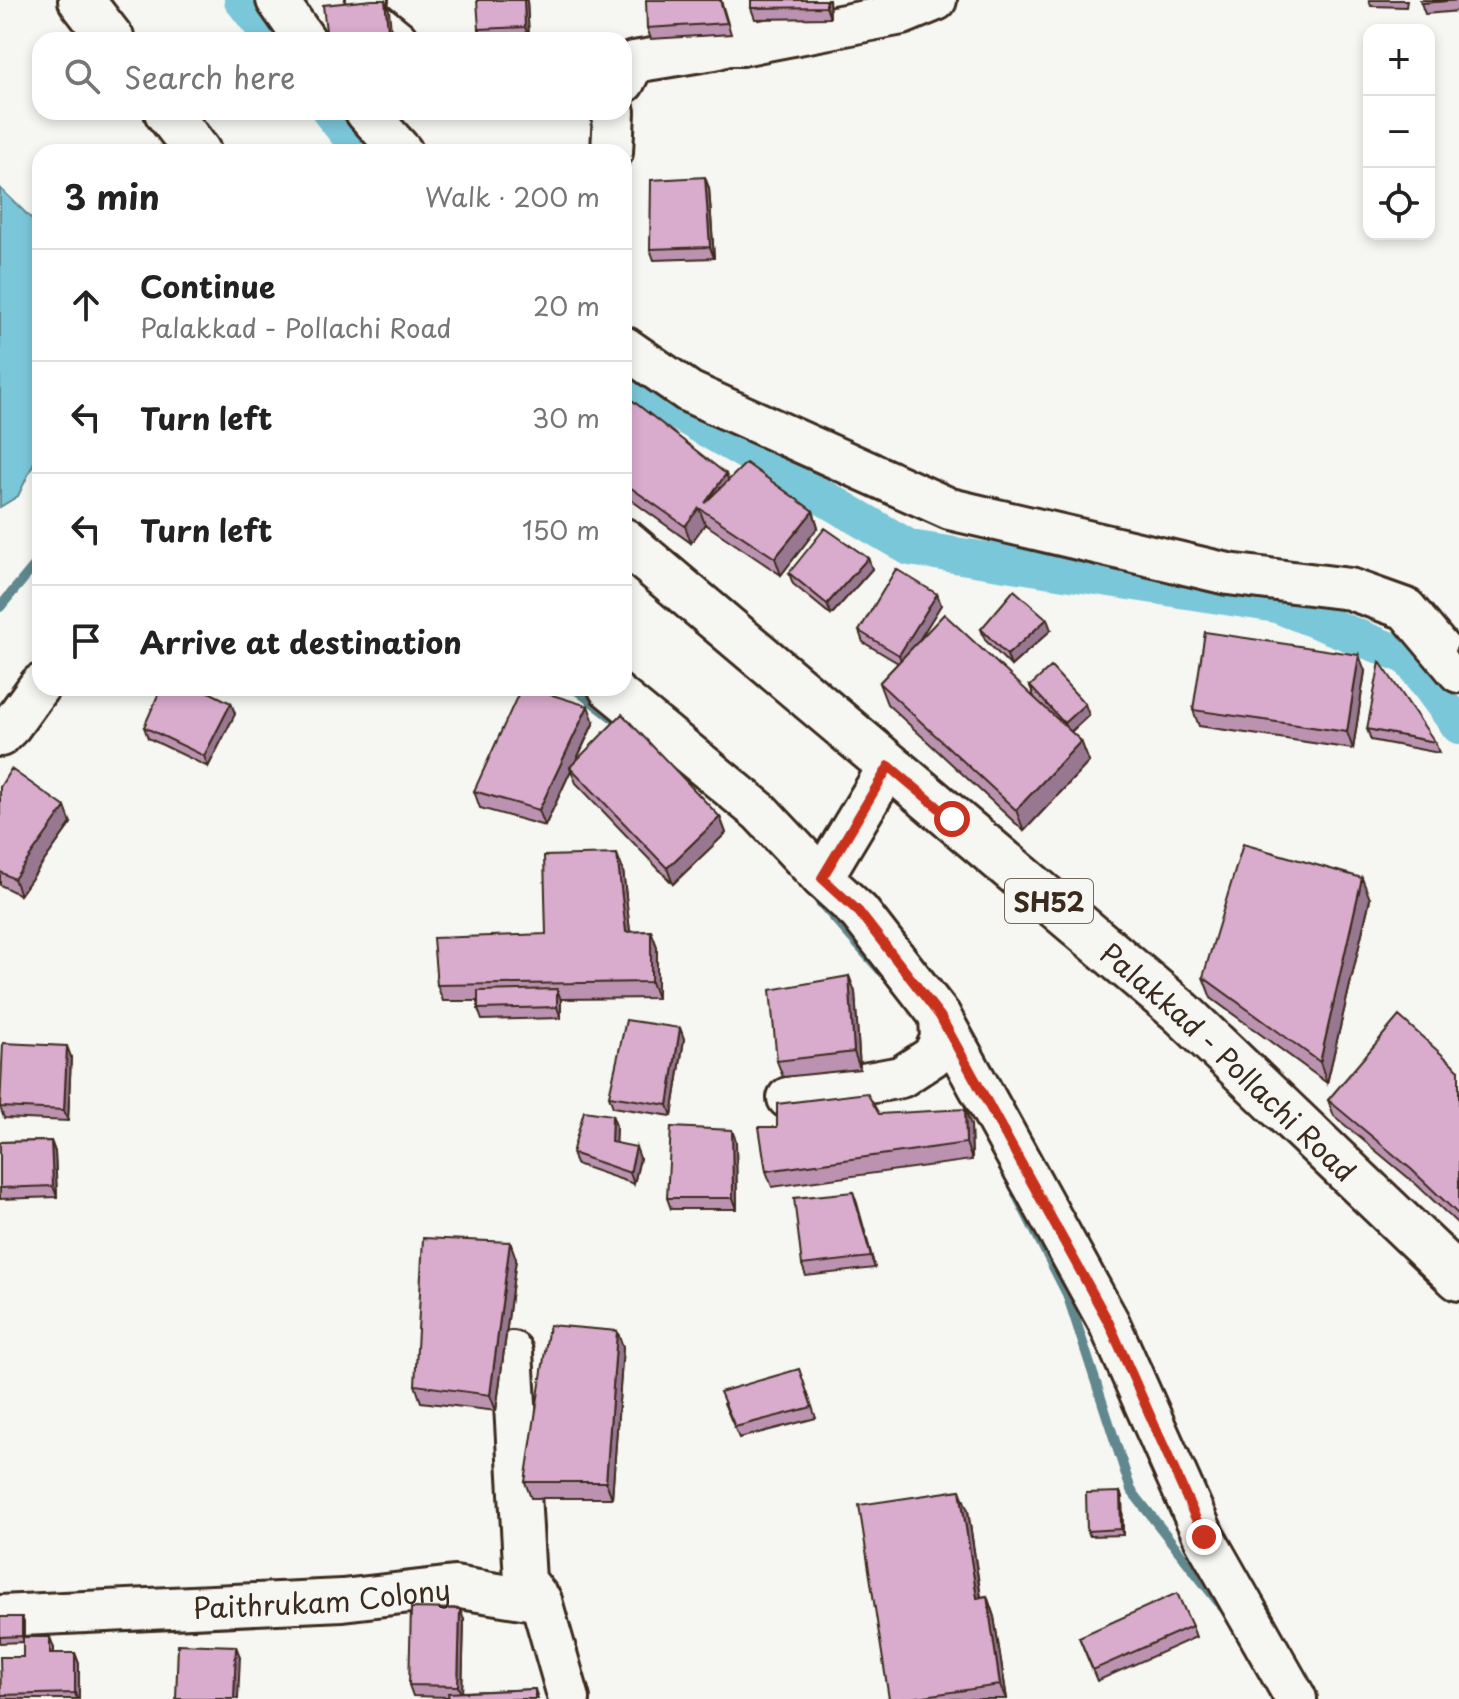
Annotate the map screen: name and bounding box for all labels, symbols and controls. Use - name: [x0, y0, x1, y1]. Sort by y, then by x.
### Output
- map controls: [1363, 24, 1435, 240]
- button: +: [1363, 24, 1435, 96]
- search box: [32, 32, 632, 120]
- icon: search: [60, 54, 104, 98]
- text: Search here: [124, 54, 296, 99]
- button: −: [1363, 96, 1435, 168]
- button: locate: [1363, 168, 1435, 240]
- text: 3 min: [64, 170, 160, 222]
- text: Walk · 200 m: [425, 177, 600, 216]
- text: Continue: [140, 263, 275, 308]
- icon: ahead: [64, 283, 108, 327]
- text: 20 m: [533, 286, 600, 325]
- text: Palakkad - Pollachi Road: [140, 308, 452, 347]
- icon: left: [64, 395, 108, 439]
- text: Turn left: [140, 395, 272, 440]
- text: 30 m: [532, 398, 600, 437]
- icon: left: [64, 507, 108, 551]
- text: Turn left: [140, 507, 272, 552]
- text: 150 m: [522, 510, 600, 549]
- icon: arrive: [64, 619, 108, 663]
- text: Arrive at destination: [140, 619, 462, 664]
- route start: [934, 801, 970, 837]
- road number: SH52: [1005, 879, 1093, 923]
- street label: Palakkad - Pollachi Road: [1091, 931, 1367, 1191]
- route end: [1186, 1519, 1222, 1555]
- street label: Paithrukam Colony: [192, 1566, 452, 1628]

